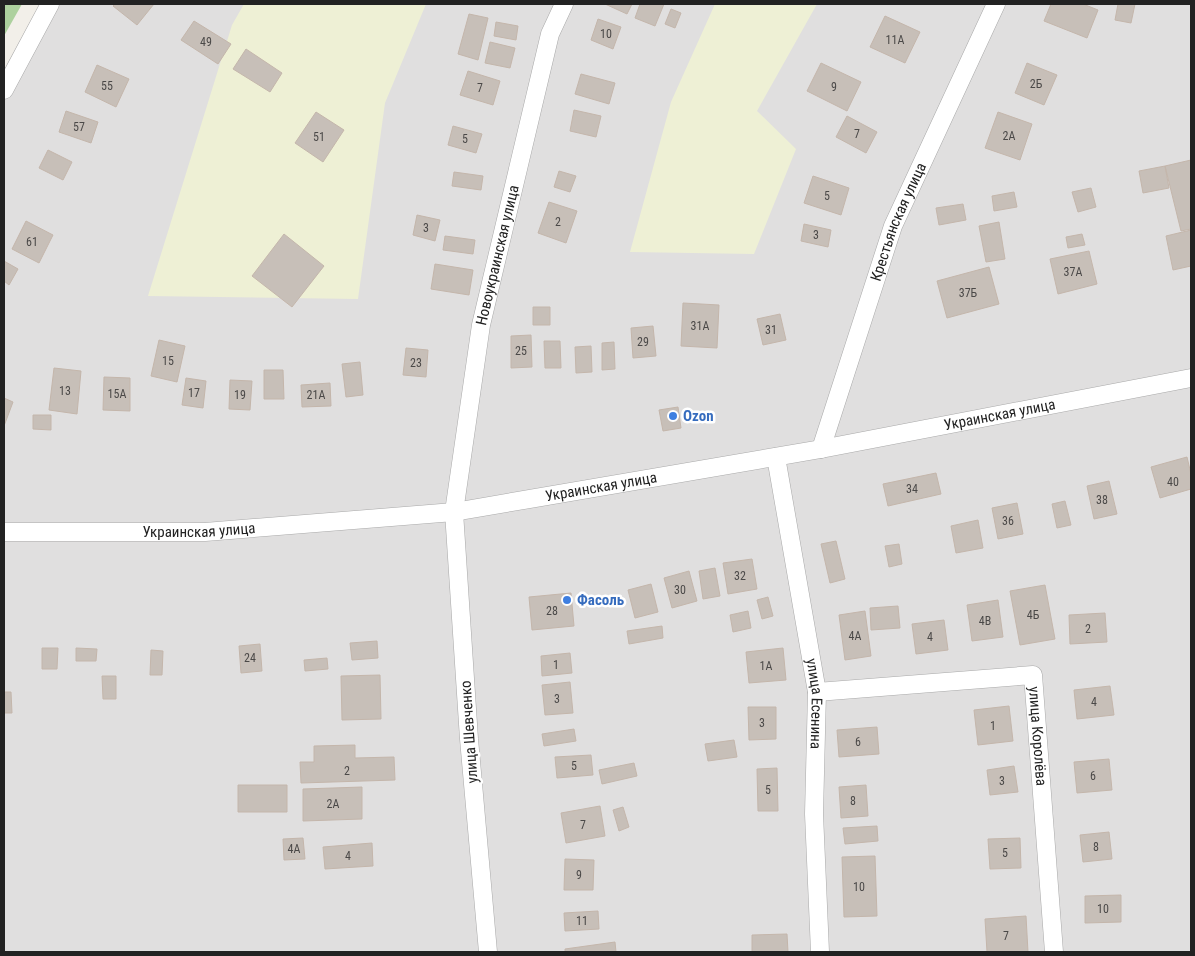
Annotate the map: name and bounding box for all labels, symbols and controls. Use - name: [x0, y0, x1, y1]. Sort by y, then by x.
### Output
- house number: 10: [600, 27, 612, 41]
- house number: 11А: [886, 33, 904, 47]
- house number: 49: [200, 35, 212, 49]
- house number: 2Б: [1030, 77, 1043, 91]
- house number: 55: [101, 79, 113, 93]
- house number: 9: [831, 80, 837, 94]
- house number: 7: [477, 81, 483, 95]
- house number: 57: [73, 120, 85, 134]
- house number: 7: [854, 127, 860, 141]
- house number: 2А: [1003, 129, 1016, 143]
- house number: 51: [313, 130, 325, 144]
- house number: 5: [462, 132, 468, 146]
- street label: Крестьянская улица: [867, 160, 930, 284]
- street label: Новоукраинская улица: [472, 183, 523, 327]
- house number: 5: [824, 189, 830, 203]
- house number: 2: [555, 215, 561, 229]
- house number: 3: [423, 221, 429, 235]
- house number: 3: [813, 228, 819, 242]
- house number: 61: [26, 235, 38, 249]
- house number: 37А: [1064, 265, 1082, 279]
- house number: 37Б: [959, 286, 978, 300]
- house number: 31А: [691, 319, 709, 333]
- house number: 31: [765, 323, 777, 337]
- house number: 29: [637, 335, 649, 349]
- house number: 25: [515, 344, 527, 358]
- house number: 15: [162, 354, 174, 368]
- house number: 23: [410, 356, 422, 370]
- house number: 13: [59, 384, 71, 398]
- house number: 17: [188, 386, 200, 400]
- house number: 15А: [108, 387, 126, 401]
- house number: 19: [234, 388, 246, 402]
- house number: 21А: [307, 388, 325, 402]
- street label: Украинская улица: [942, 395, 1057, 434]
- place label: Ozon: [683, 407, 714, 425]
- marker: Ozon: [667, 410, 679, 422]
- street label: Украинская улица: [544, 468, 658, 505]
- house number: 40: [1167, 475, 1179, 489]
- house number: 34: [906, 482, 918, 496]
- house number: 38: [1096, 493, 1108, 507]
- house number: 36: [1002, 514, 1014, 528]
- street label: Украинская улица: [143, 519, 256, 541]
- house number: 32: [734, 569, 746, 583]
- house number: 30: [674, 583, 686, 597]
- place label: Фасоль: [577, 591, 625, 609]
- marker: Фасоль: [561, 594, 573, 606]
- house number: 28: [546, 604, 558, 618]
- house number: 4Б: [1027, 608, 1040, 622]
- house number: 4В: [979, 614, 991, 628]
- house number: 2: [1085, 622, 1091, 636]
- house number: 4А: [849, 629, 862, 643]
- house number: 4: [927, 630, 933, 644]
- house number: 24: [244, 651, 256, 665]
- street label: улица Есенина: [802, 657, 826, 749]
- house number: 1: [553, 658, 559, 672]
- house number: 1А: [760, 659, 773, 673]
- street label: улица Шевченко: [456, 680, 482, 784]
- street label: улица Королёва: [1025, 686, 1050, 787]
- house number: 3: [554, 692, 560, 706]
- house number: 4: [1091, 695, 1097, 709]
- house number: 3: [759, 716, 765, 730]
- house number: 1: [990, 719, 996, 733]
- house number: 6: [855, 735, 861, 749]
- house number: 5: [571, 759, 577, 773]
- house number: 2: [344, 764, 350, 778]
- house number: 6: [1090, 769, 1096, 783]
- house number: 3: [999, 774, 1005, 788]
- house number: 5: [765, 783, 771, 797]
- house number: 8: [850, 794, 856, 808]
- house number: 2А: [327, 797, 340, 811]
- house number: 7: [580, 818, 586, 832]
- house number: 8: [1093, 840, 1099, 854]
- house number: 4А: [288, 842, 301, 856]
- house number: 5: [1002, 846, 1008, 860]
- house number: 4: [345, 849, 351, 863]
- house number: 9: [576, 868, 582, 882]
- house number: 10: [853, 880, 865, 894]
- house number: 10: [1097, 902, 1109, 916]
- house number: 11: [576, 914, 588, 928]
- house number: 7: [1003, 929, 1009, 943]

